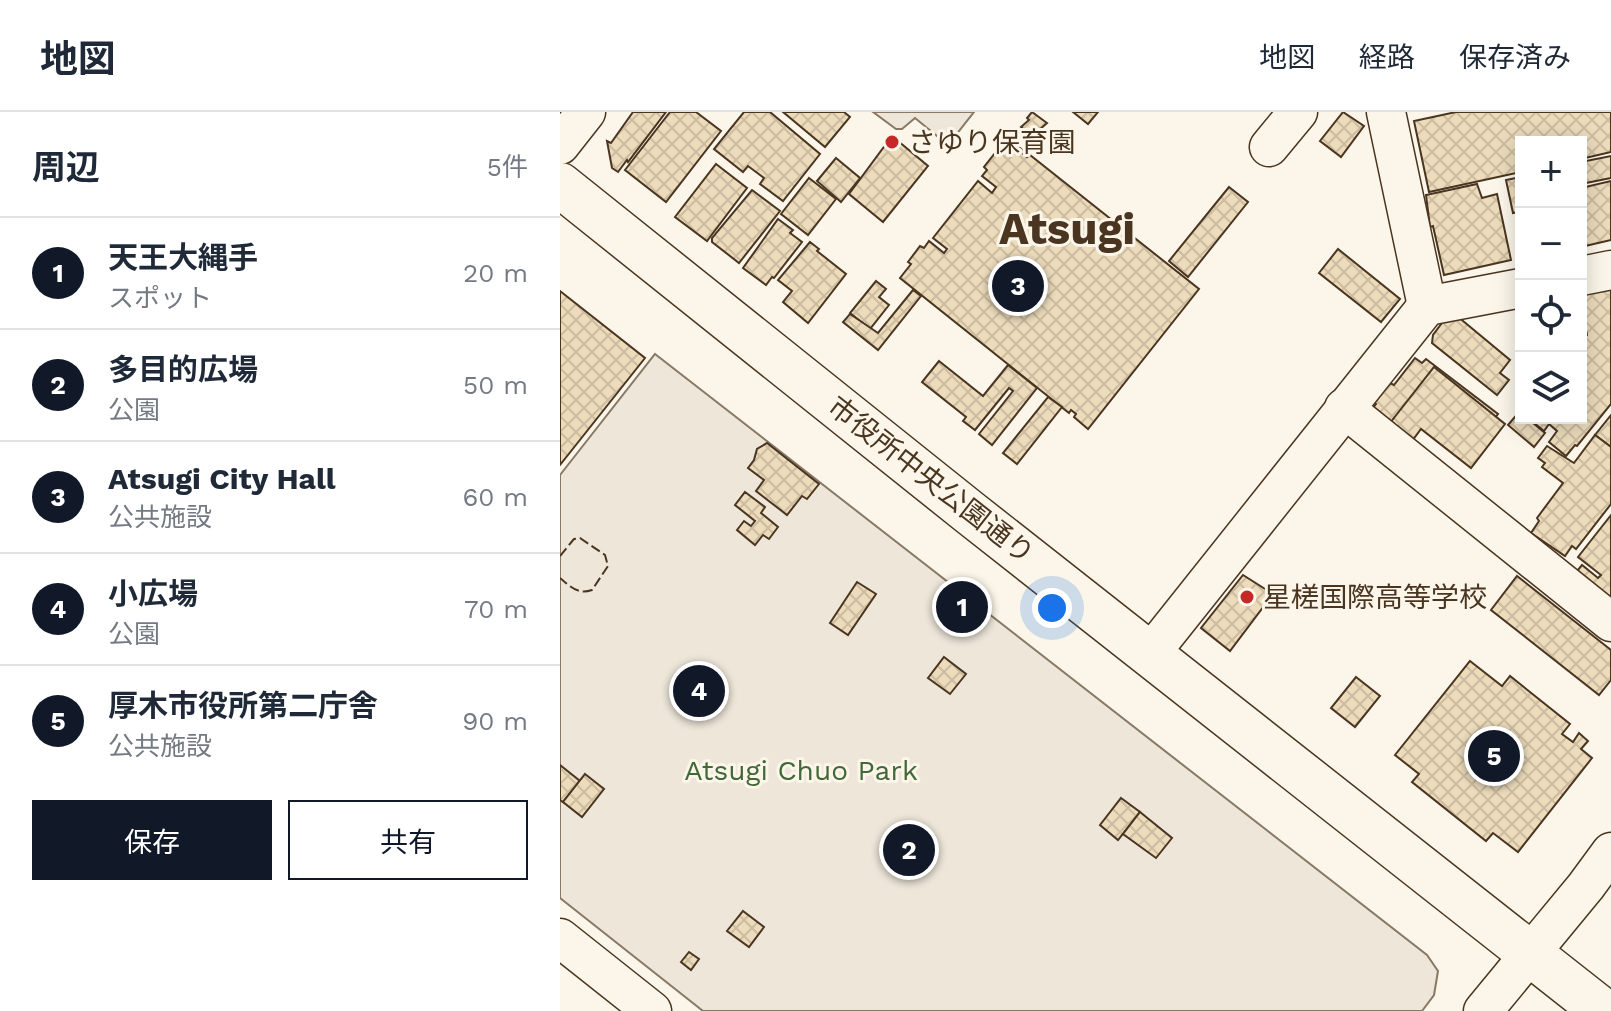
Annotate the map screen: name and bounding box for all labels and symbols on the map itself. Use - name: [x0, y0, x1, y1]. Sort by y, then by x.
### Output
- place label: さゆり保育園: [908, 126, 1076, 159]
- marker: さゆり保育園: [883, 133, 901, 151]
- district label: Atsugi: [999, 203, 1135, 255]
- pin: 3: [992, 256, 1044, 316]
- street label: 市役所中央公園通り: [822, 389, 1040, 571]
- pin: 1: [936, 577, 988, 637]
- place label: 星槎国際高等学校: [1263, 581, 1487, 614]
- your location: [1032, 588, 1072, 628]
- marker: 星槎国際高等学校: [1238, 588, 1256, 606]
- pin: 4: [673, 661, 725, 721]
- pin: 5: [1468, 726, 1520, 786]
- park label: Atsugi Chuo Park: [684, 754, 918, 787]
- pin: 2: [883, 820, 935, 880]

